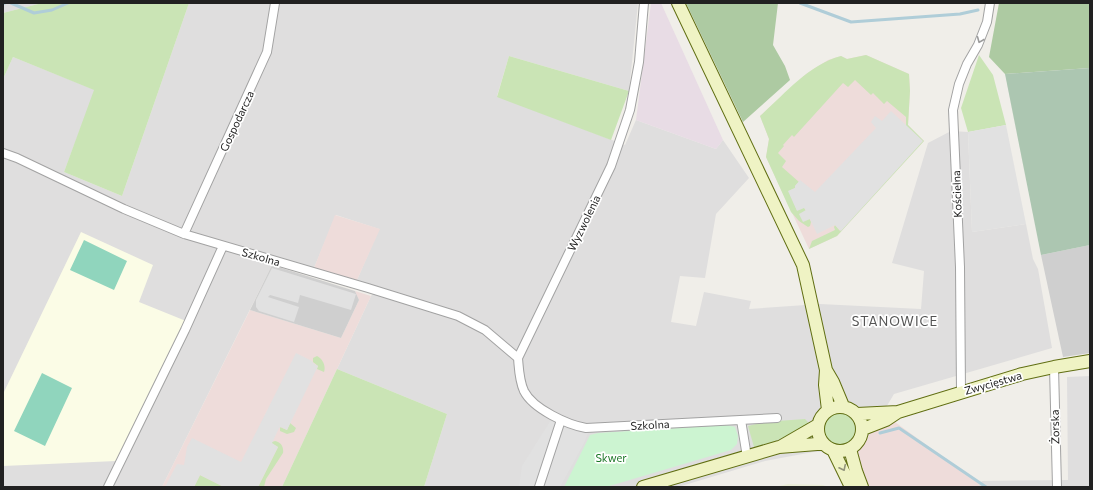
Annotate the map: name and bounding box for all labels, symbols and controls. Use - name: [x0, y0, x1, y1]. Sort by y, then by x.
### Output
- one-way arrow: [976, 37, 984, 44]
- street label: Gospodarcza: [217, 88, 256, 153]
- street label: Kościelna: [949, 170, 964, 218]
- street label: Wyzwolenia: [564, 193, 603, 253]
- street label: Szkolna: [241, 245, 282, 268]
- district label: STANOWICE: [852, 313, 938, 329]
- street label: Zwycięstwa: [963, 368, 1023, 397]
- street label: Żorska: [1047, 409, 1061, 445]
- street label: Szkolna: [630, 417, 670, 432]
- park label: Skwer: [595, 451, 627, 464]
- one-way arrow: [838, 464, 846, 472]

